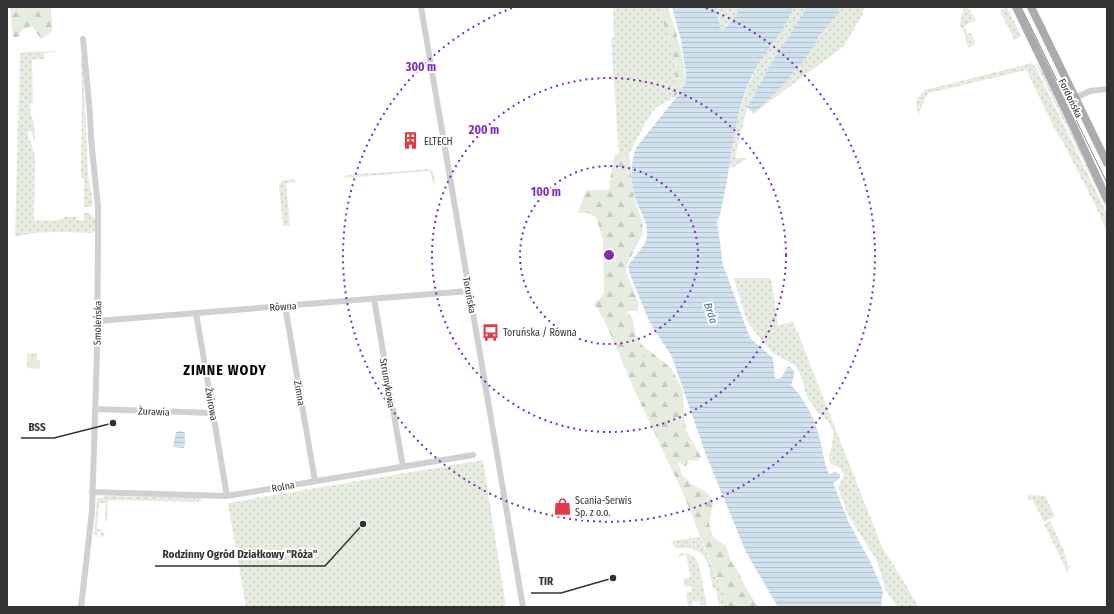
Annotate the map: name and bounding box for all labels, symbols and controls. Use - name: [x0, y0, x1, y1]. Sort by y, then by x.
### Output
- text: 300 m: [405, 60, 436, 74]
- street label: Fordońska: [1055, 76, 1086, 120]
- text: 200 m: [468, 123, 499, 137]
- building icon: ELTECH: [401, 131, 421, 151]
- place label: ELTECH: [424, 136, 453, 148]
- text: 100 m: [531, 185, 561, 199]
- centre of rings: [602, 248, 616, 262]
- street label: Toruńska: [460, 276, 479, 315]
- street label: Równa: [269, 300, 297, 314]
- street label: Smoleńska: [91, 301, 104, 345]
- water label: Brda: [701, 301, 720, 326]
- bus stop icon: Toruńska / Równa: [480, 322, 500, 342]
- place label: Toruńska / Równa: [503, 326, 577, 339]
- street label: Strumykowa: [377, 357, 397, 409]
- district label: ZIMNE WODY: [183, 362, 267, 379]
- street label: Zimna: [291, 380, 307, 407]
- street label: Żwirowa: [202, 386, 222, 422]
- street label: Żurawia: [138, 403, 170, 419]
- callout: BSS: [21, 415, 54, 438]
- text: BSS: [28, 421, 46, 434]
- street label: Rolna: [271, 479, 296, 495]
- place label: Scania-Serwis Sp. z o.o.: [575, 495, 632, 519]
- shop icon: Scania-Serwis Sp. z o.o.: [552, 496, 572, 516]
- callout: Rodzinny Ogród Działkowy "Róża": [155, 543, 325, 566]
- text: Rodzinny Ogród Działkowy "Róża": [163, 548, 318, 561]
- callout: TIR: [531, 570, 561, 593]
- text: TIR: [539, 575, 554, 588]

